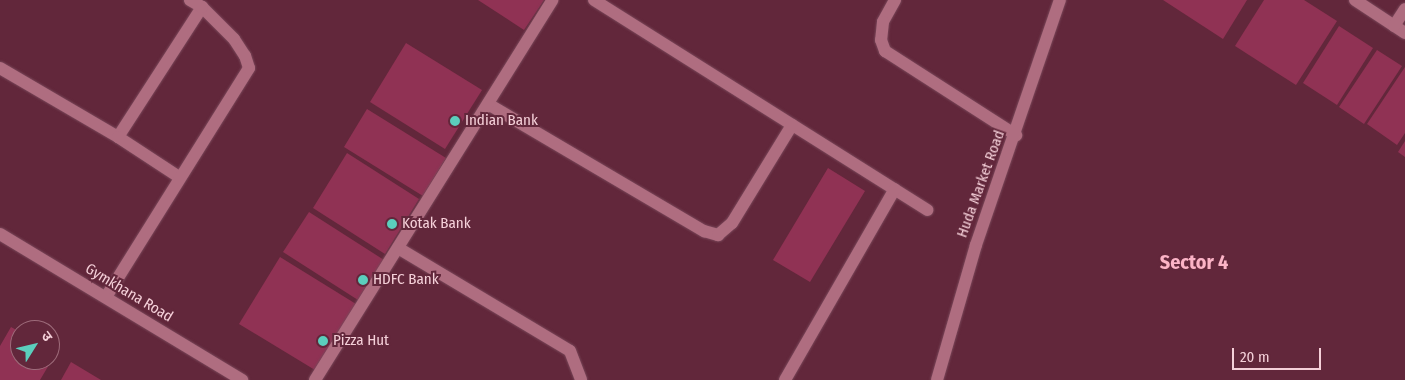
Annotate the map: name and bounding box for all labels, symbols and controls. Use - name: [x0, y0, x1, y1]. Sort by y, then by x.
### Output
- place label: Indian Bank: [465, 112, 538, 130]
- marker: Indian Bank: [449, 115, 461, 127]
- street label: Huda Market Road: [953, 128, 1009, 240]
- place label: Kotak Bank: [402, 215, 471, 233]
- marker: Kotak Bank: [386, 218, 398, 230]
- district label: Sector 4: [1160, 250, 1228, 274]
- street label: Gymkhana Road: [82, 260, 176, 326]
- place label: HDFC Bank: [373, 271, 439, 289]
- marker: HDFC Bank: [357, 274, 369, 286]
- north arrow: [10, 320, 60, 370]
- text: उ: [37, 328, 56, 345]
- place label: Pizza Hut: [333, 332, 389, 350]
- marker: Pizza Hut: [317, 335, 329, 347]
- scale bar: [1235, 338, 1324, 370]
- text: 20 m: [1240, 348, 1270, 366]

